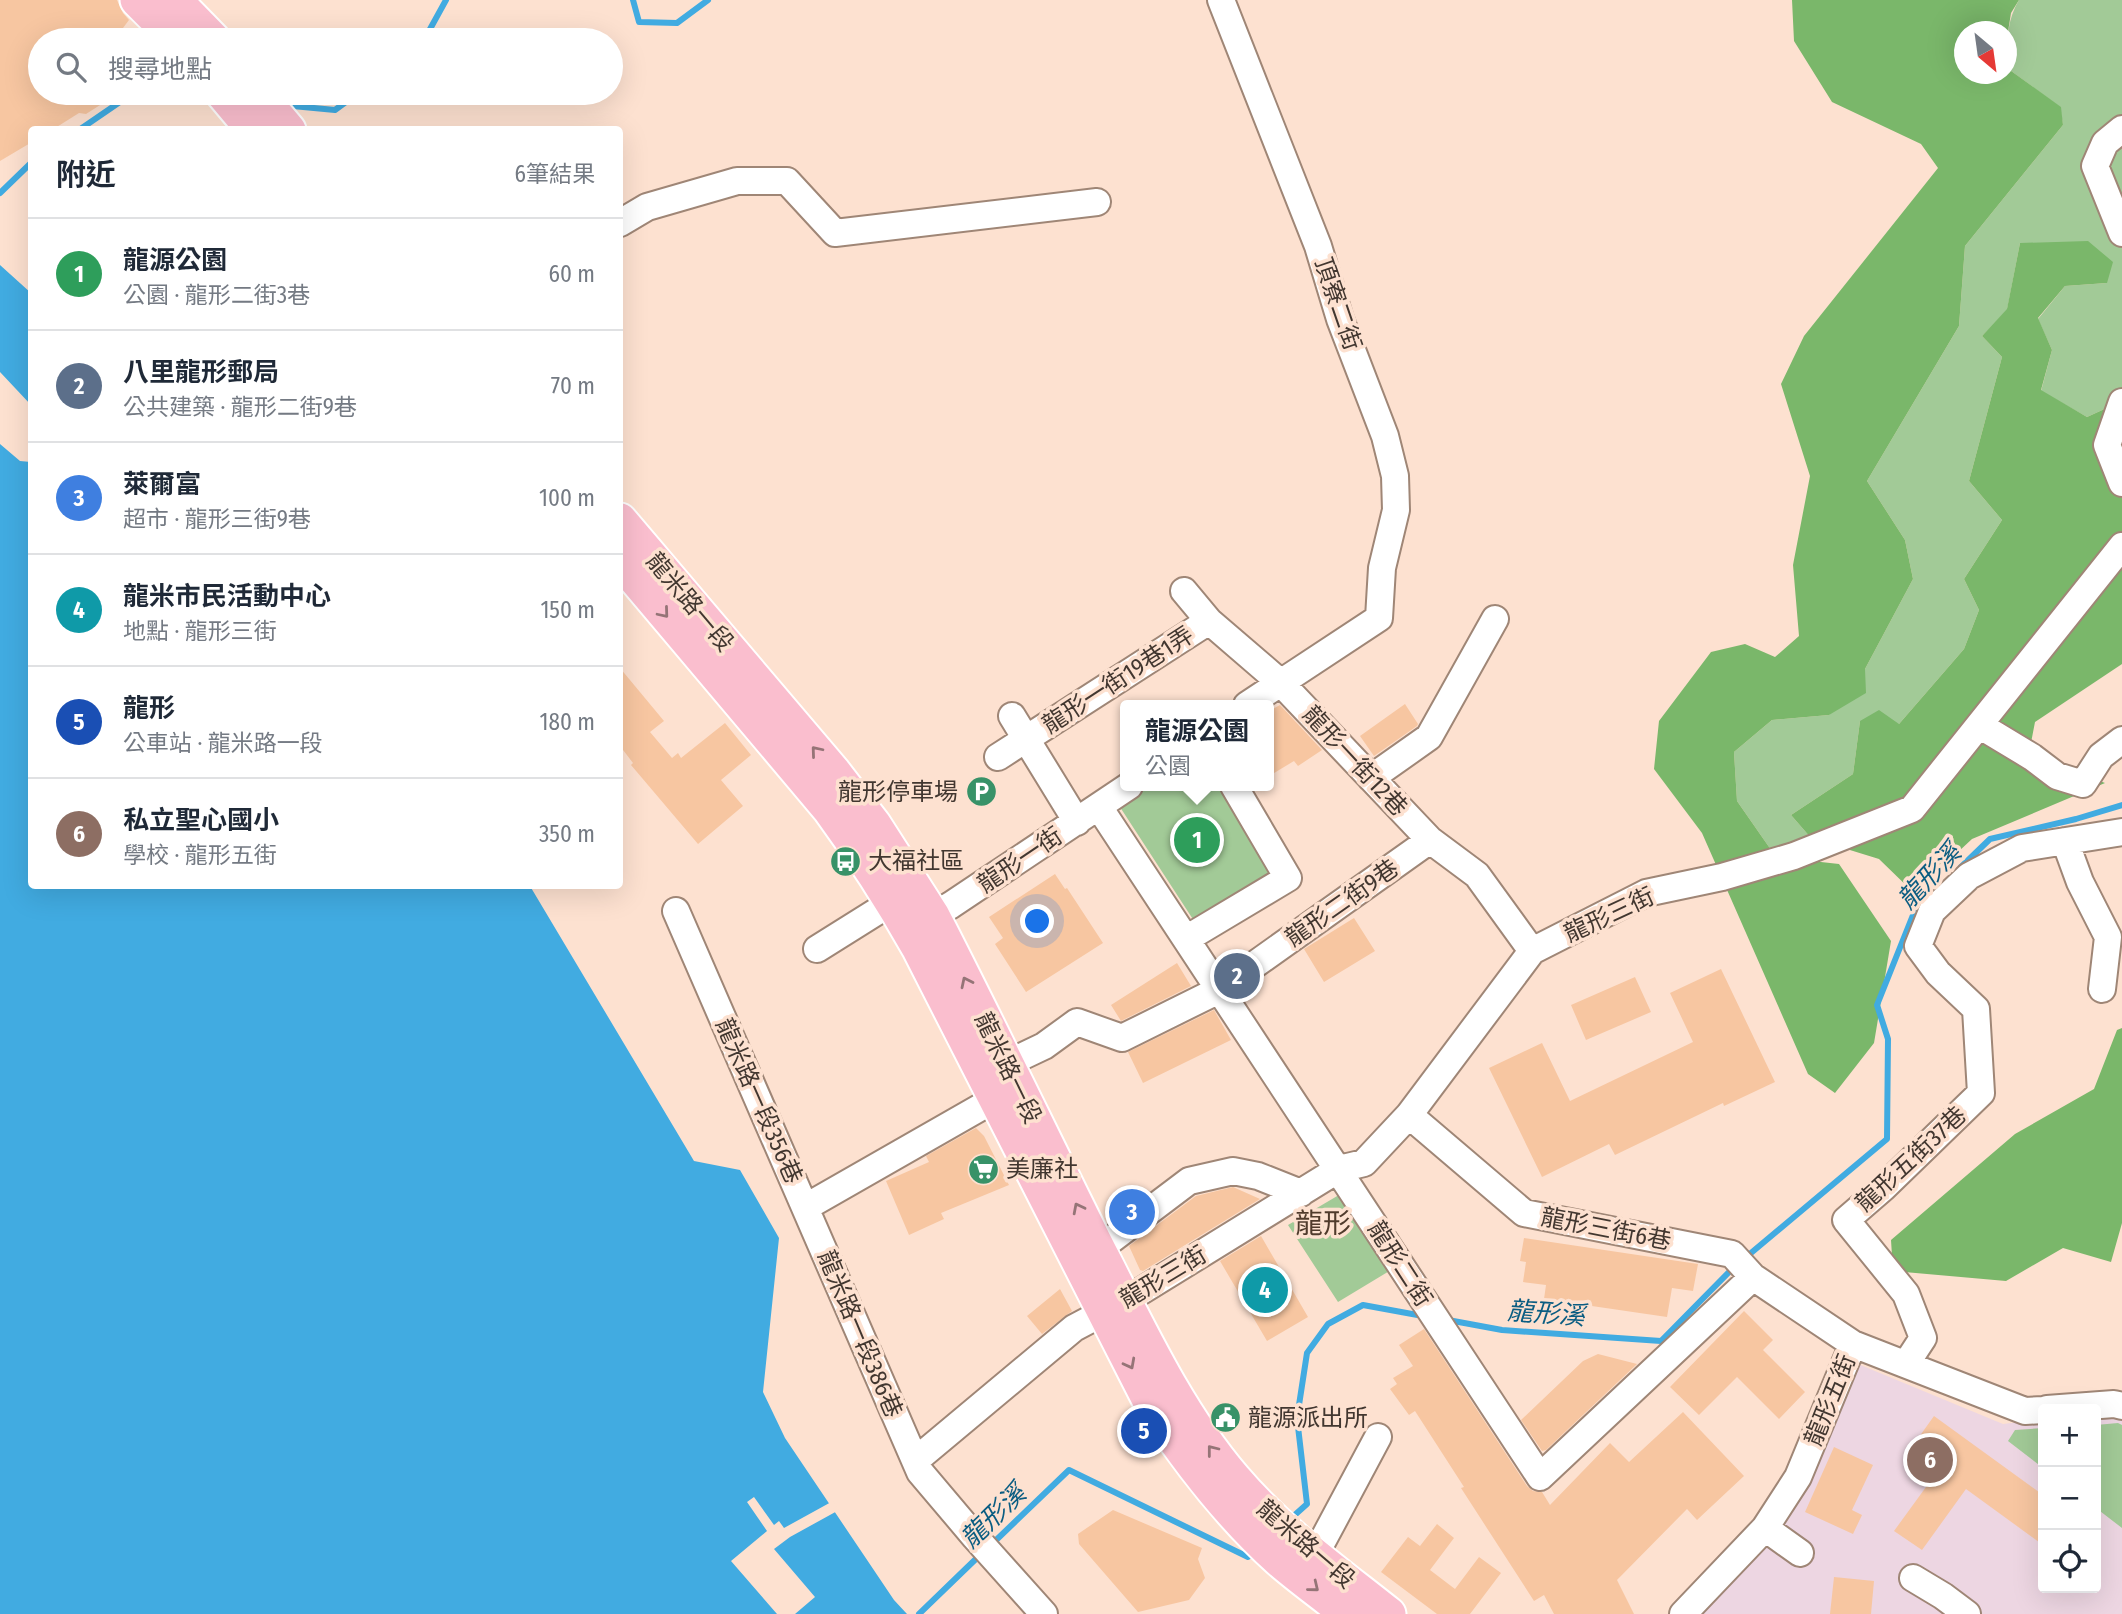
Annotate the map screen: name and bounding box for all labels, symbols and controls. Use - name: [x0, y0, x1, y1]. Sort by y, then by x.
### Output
- north arrow: [1954, 21, 2017, 84]
- search box: [28, 28, 623, 105]
- icon: search: [52, 48, 90, 86]
- text: 搜尋地點: [108, 54, 212, 85]
- text: 附近: [56, 157, 116, 193]
- text: 6筆結果: [515, 160, 595, 188]
- text: 龍源公園: [123, 245, 227, 276]
- street label: 頂寮二街: [1309, 254, 1367, 354]
- text: 1: [74, 260, 84, 288]
- text: 60 m: [549, 260, 595, 288]
- text: 公園 · 龍形二街3巷: [123, 281, 310, 309]
- text: 八里龍形郵局: [123, 357, 279, 388]
- text: 2: [74, 372, 84, 400]
- text: 70 m: [551, 372, 595, 400]
- text: 公共建築 · 龍形二街9巷: [123, 393, 357, 421]
- text: 萊爾富: [123, 469, 201, 500]
- text: 3: [74, 484, 84, 512]
- text: 100 m: [539, 484, 595, 512]
- text: 超市 · 龍形三街9巷: [123, 505, 311, 533]
- street label: 龍米路一段: [641, 547, 739, 657]
- text: 龍米市民活動中心: [123, 581, 331, 612]
- text: 4: [73, 596, 85, 624]
- text: 150 m: [540, 596, 595, 624]
- one-way arrow: [656, 604, 668, 617]
- text: 地點 · 龍形三街: [123, 617, 277, 645]
- street label: 龍形一街19巷1弄: [1037, 621, 1199, 739]
- text: 龍形: [123, 693, 175, 724]
- popup: [1120, 700, 1274, 791]
- street label: 龍形一街12巷: [1297, 700, 1413, 822]
- text: 5: [73, 708, 85, 736]
- text: 180 m: [539, 708, 595, 736]
- text: 龍源公園: [1145, 716, 1249, 747]
- text: 公車站 · 龍米路一段: [123, 729, 323, 757]
- one-way arrow: [812, 746, 824, 759]
- text: 公園: [1145, 752, 1191, 780]
- parking icon: 龍形停車場: [964, 775, 998, 809]
- place label: 龍形停車場: [838, 778, 958, 806]
- text: 私立聖心國小: [123, 805, 279, 836]
- pin: 1: [1174, 814, 1220, 866]
- text: 6: [73, 820, 85, 848]
- text: 350 m: [539, 820, 595, 848]
- street label: 龍形一街: [972, 822, 1068, 898]
- water label: 龍形溪: [1891, 834, 1970, 915]
- text: 學校 · 龍形五街: [123, 841, 277, 869]
- bus stop icon: 大福社區: [828, 844, 862, 878]
- place label: 大福社區: [868, 847, 964, 875]
- street label: 龍形二街9巷: [1280, 854, 1404, 952]
- street label: 龍形三街: [1560, 882, 1658, 948]
- your location: [1020, 904, 1054, 938]
- pin: 2: [1214, 950, 1260, 1002]
- one-way arrow: [960, 977, 974, 989]
- street label: 龍米路一段: [969, 1008, 1047, 1128]
- street label: 龍米路一段356巷: [710, 1014, 808, 1188]
- street label: 龍形五街37巷: [1850, 1101, 1972, 1217]
- supermarket icon: 美廉社: [966, 1152, 1000, 1186]
- place label: 美廉社: [1006, 1155, 1078, 1183]
- pin: 3: [1109, 1186, 1155, 1238]
- one-way arrow: [1073, 1203, 1087, 1215]
- street label: 龍形三街6巷: [1539, 1203, 1673, 1255]
- district label: 龍形: [1295, 1207, 1351, 1240]
- street label: 龍形二街: [1362, 1216, 1438, 1312]
- street label: 龍形三街: [1115, 1240, 1211, 1314]
- street label: 龍米路一段386巷: [812, 1246, 908, 1422]
- pin: 4: [1242, 1264, 1288, 1316]
- water label: 龍形溪: [1506, 1295, 1590, 1332]
- street label: 龍形五街: [1799, 1350, 1861, 1450]
- one-way arrow: [1122, 1357, 1135, 1369]
- public building icon: 龍源派出所: [1208, 1401, 1242, 1435]
- place label: 龍源派出所: [1248, 1404, 1368, 1432]
- map controls: [2038, 1404, 2101, 1593]
- button: +: [2038, 1404, 2101, 1467]
- pin: 5: [1121, 1405, 1167, 1457]
- pin: 6: [1907, 1434, 1953, 1486]
- one-way arrow: [1207, 1445, 1220, 1457]
- button: −: [2038, 1467, 2101, 1530]
- water label: 龍形溪: [955, 1475, 1035, 1555]
- street label: 龍米路一段: [1252, 1494, 1360, 1594]
- button: locate: [2038, 1530, 2101, 1593]
- one-way arrow: [1306, 1579, 1319, 1592]

